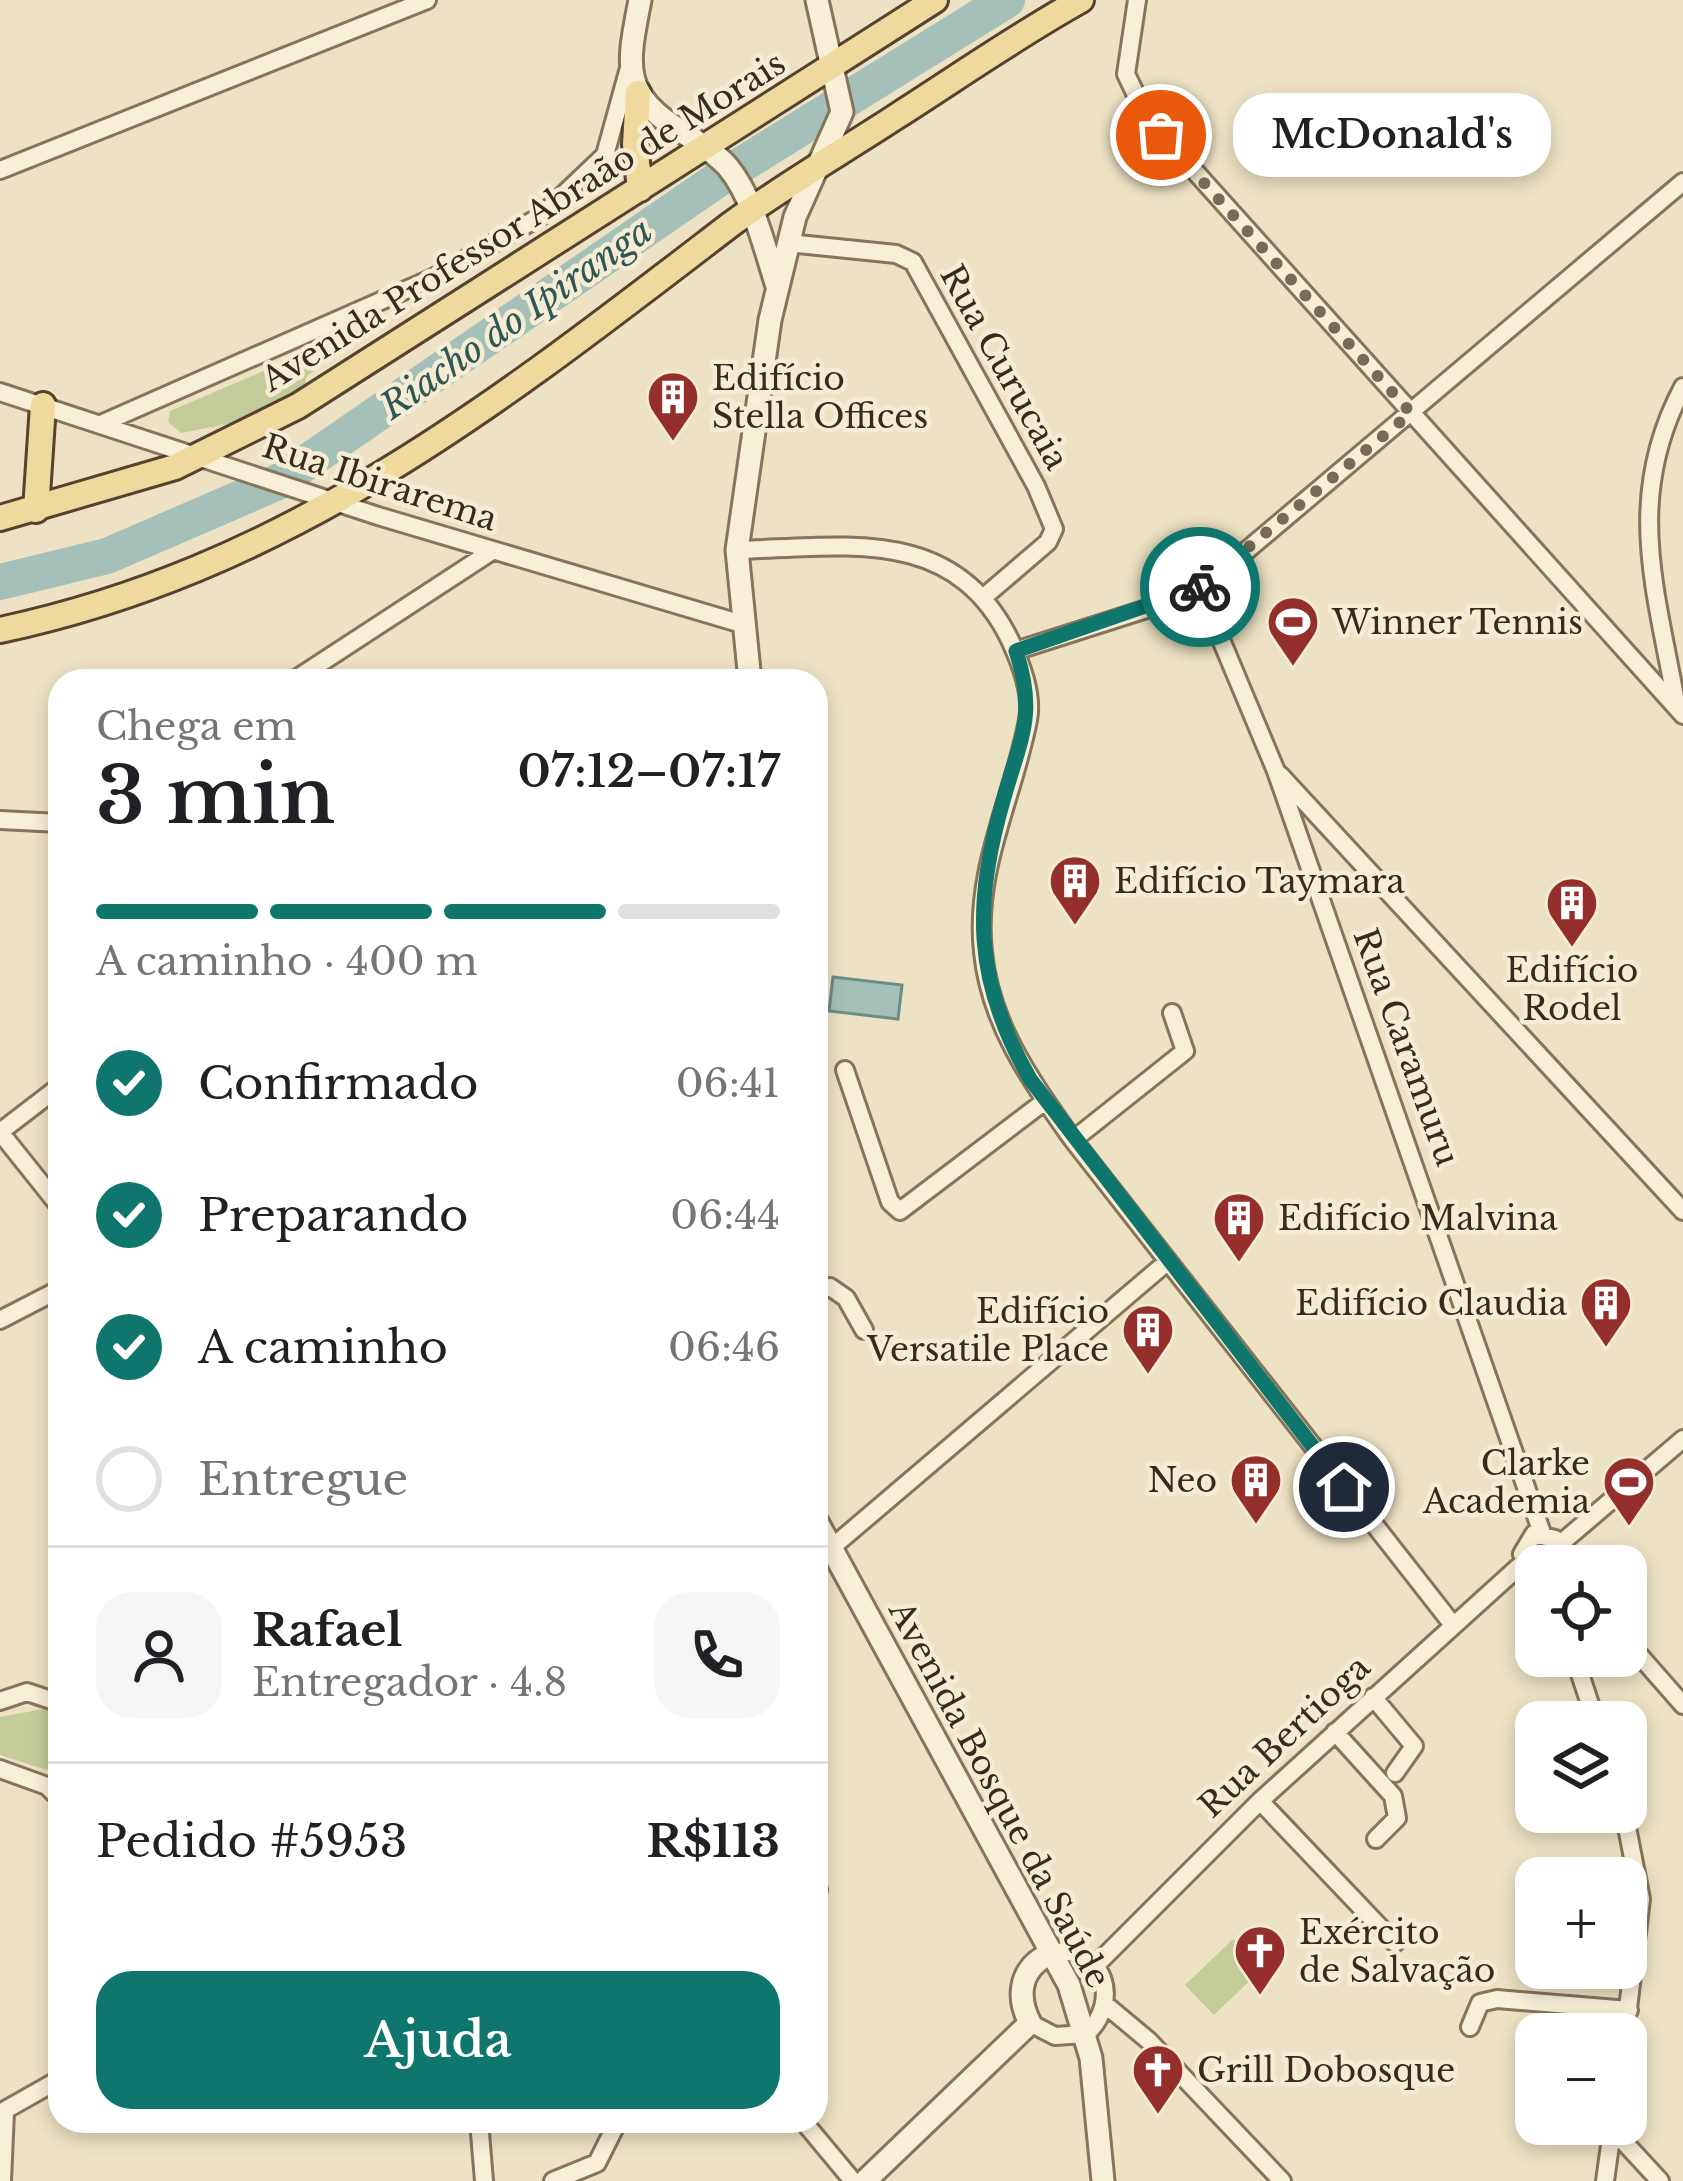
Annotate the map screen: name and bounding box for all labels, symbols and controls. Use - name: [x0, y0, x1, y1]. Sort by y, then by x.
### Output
- street label: Avenida Professor Abraão de Morais: [253, 42, 793, 401]
- pin: [1110, 84, 1212, 186]
- callout: McDonald's: [1233, 93, 1551, 177]
- icon: bag: [1128, 102, 1194, 168]
- text: McDonald's: [1271, 110, 1513, 159]
- water label: Riacho do Ipiranga: [371, 208, 661, 430]
- street label: Rua Curucaia: [932, 258, 1078, 477]
- place label: Edifício Stella Offices: [712, 358, 928, 437]
- building icon: Edifício Stella Offices: [645, 369, 701, 443]
- street label: Rua Ibirarema: [257, 425, 503, 540]
- courier: [1140, 527, 1260, 647]
- icon: bike: [1167, 554, 1233, 620]
- sports icon: Winner Tennis: [1265, 594, 1321, 668]
- place label: Winner Tennis: [1331, 602, 1583, 643]
- text: Chega em: [96, 702, 296, 751]
- text: 07:12–07:17: [517, 743, 780, 799]
- text: 3 min: [96, 747, 335, 844]
- building icon: Edifício Taymara: [1047, 853, 1103, 927]
- place label: Edifício Taymara: [1114, 861, 1406, 902]
- building icon: Edifício Rodel: [1544, 875, 1600, 949]
- street label: Rua Caramuru: [1345, 923, 1468, 1171]
- text: A caminho · 400 m: [96, 937, 478, 986]
- place label: Edifício Rodel: [1506, 950, 1638, 1029]
- icon: check: [96, 1050, 162, 1116]
- text: Confirmado: [198, 1055, 478, 1111]
- text: 06:41: [676, 1059, 780, 1108]
- icon: check: [96, 1182, 162, 1248]
- text: Preparando: [198, 1187, 468, 1243]
- building icon: Edifício Malvina: [1211, 1190, 1267, 1264]
- text: 06:44: [670, 1191, 780, 1240]
- place label: Edifício Malvina: [1278, 1198, 1558, 1239]
- building icon: Edifício Claudia: [1578, 1275, 1634, 1349]
- place label: Edifício Claudia: [1295, 1283, 1568, 1324]
- place label: Edifício Versatile Place: [866, 1291, 1109, 1370]
- building icon: Edifício Versatile Place: [1120, 1302, 1176, 1376]
- icon: check: [96, 1314, 162, 1380]
- text: A caminho: [198, 1319, 448, 1375]
- text: 06:46: [668, 1323, 780, 1372]
- pin: [1293, 1436, 1395, 1538]
- place label: Clarke Academia: [1422, 1443, 1591, 1522]
- text: Entregue: [198, 1451, 408, 1507]
- building icon: Neo: [1228, 1452, 1284, 1526]
- icon: home: [1311, 1454, 1377, 1520]
- sports icon: Clarke Academia: [1601, 1454, 1657, 1528]
- place label: Neo: [1148, 1460, 1217, 1501]
- map controls: [1515, 1545, 1647, 2145]
- button: locate: [1515, 1545, 1647, 1677]
- button: person: [96, 1592, 222, 1718]
- button: phone: [654, 1592, 780, 1718]
- street label: Avenida Bosque da Saúde: [880, 1593, 1119, 1995]
- text: Rafael: [252, 1602, 403, 1658]
- street label: Rua Bertioga: [1190, 1646, 1379, 1826]
- text: Entregador · 4.8: [252, 1658, 567, 1707]
- button: layers: [1515, 1701, 1647, 1833]
- text: Pedido #5953: [96, 1813, 408, 1869]
- text: R$113: [646, 1813, 780, 1869]
- button: +: [1515, 1857, 1647, 1989]
- place label: Exército de Salvação: [1299, 1912, 1495, 1991]
- church icon: Exército de Salvação: [1232, 1923, 1288, 1997]
- button: Ajuda: [96, 1971, 780, 2109]
- button: −: [1515, 2013, 1647, 2145]
- church icon: Grill Dobosque: [1130, 2042, 1186, 2116]
- place label: Grill Dobosque: [1197, 2050, 1455, 2091]

